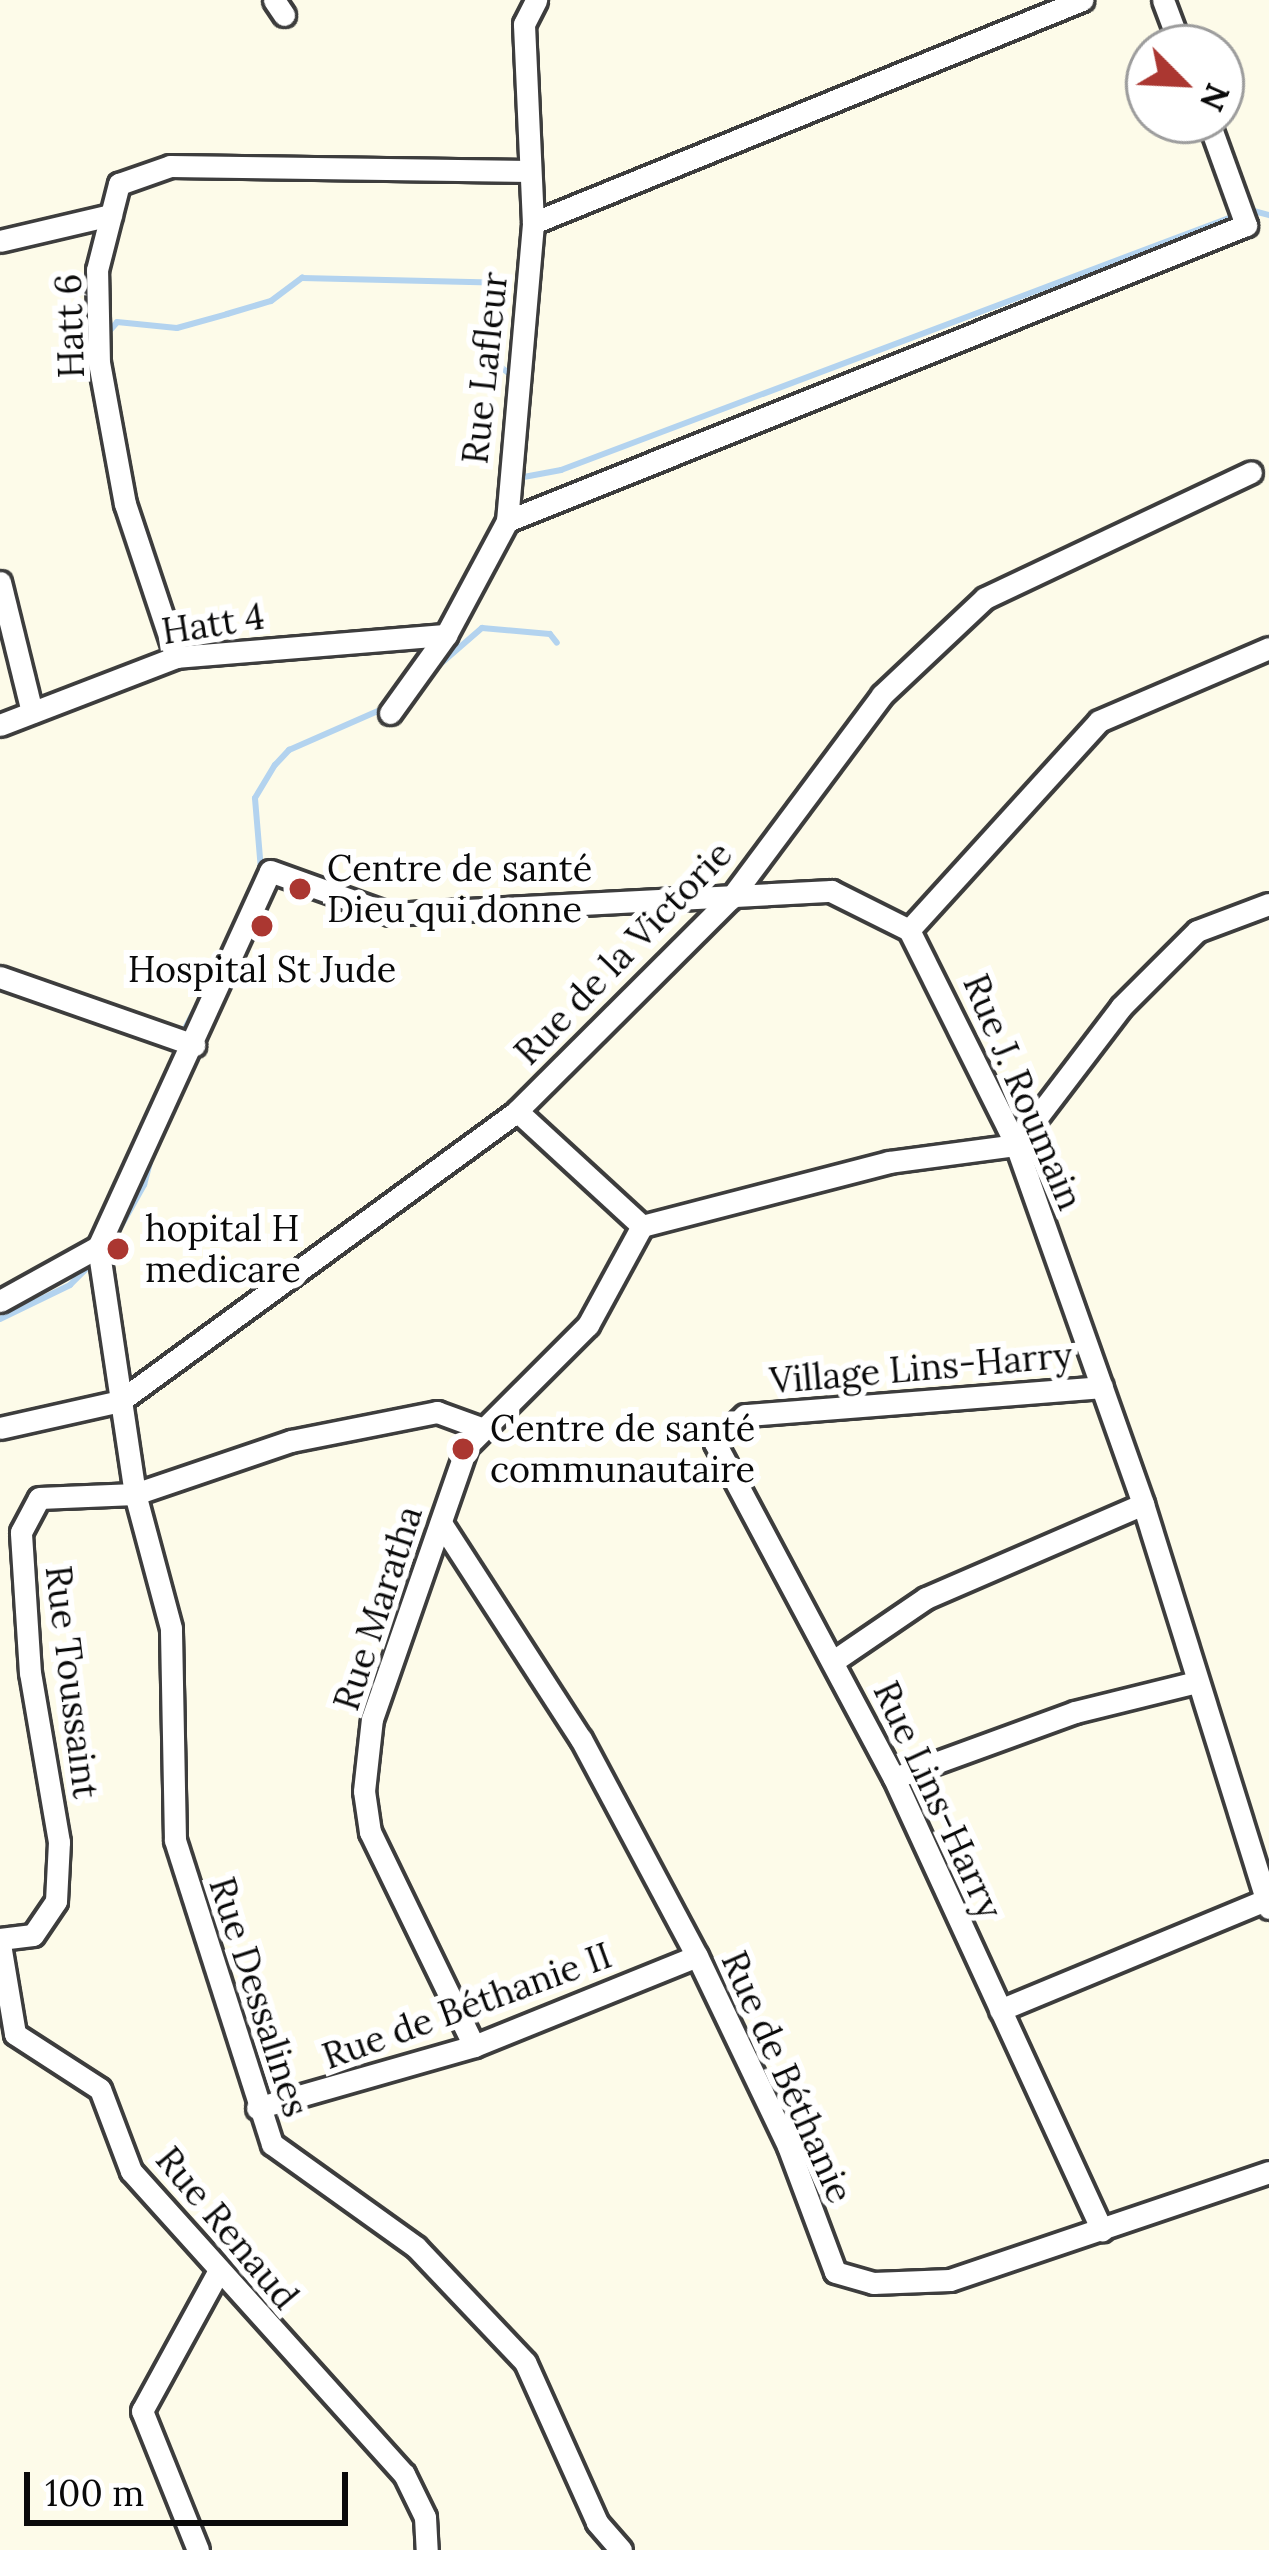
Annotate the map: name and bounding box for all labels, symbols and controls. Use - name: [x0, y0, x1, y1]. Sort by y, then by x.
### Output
- north arrow: [1125, 24, 1245, 144]
- text: N: [1191, 77, 1240, 118]
- street label: Rue Lafleur: [453, 270, 517, 466]
- street label: Hatt 6: [47, 273, 93, 379]
- street label: Hatt 4: [159, 595, 267, 653]
- street label: Rue de la Victorie: [505, 832, 741, 1074]
- place label: Centre de santé Dieu qui donne: [327, 846, 592, 931]
- marker: Centre de santé Dieu qui donne: [284, 873, 316, 905]
- marker: Hospital St Jude: [246, 910, 278, 942]
- place label: Hospital St Jude: [128, 948, 396, 992]
- street label: Rue J. Roumain: [954, 968, 1092, 1216]
- place label: hopital H medicare: [145, 1206, 301, 1291]
- marker: hopital H medicare: [102, 1233, 134, 1265]
- street label: Village Lins-Harry: [768, 1333, 1074, 1403]
- place label: Centre de santé communautaire: [490, 1406, 755, 1491]
- marker: Centre de santé communautaire: [447, 1433, 479, 1465]
- street label: Rue Maratha: [325, 1500, 431, 1716]
- street label: Rue Toussaint: [36, 1563, 108, 1801]
- street label: Rue Lins-Harry: [864, 1675, 1012, 1925]
- street label: Rue Dessalines: [200, 1872, 318, 2122]
- street label: Rue de Béthanie II: [317, 1934, 617, 2078]
- street label: Rue de Béthanie: [712, 1945, 862, 2209]
- street label: Rue Renaud: [147, 2138, 307, 2318]
- scale bar: [30, 2448, 354, 2522]
- text: 100 m: [45, 2470, 144, 2516]

